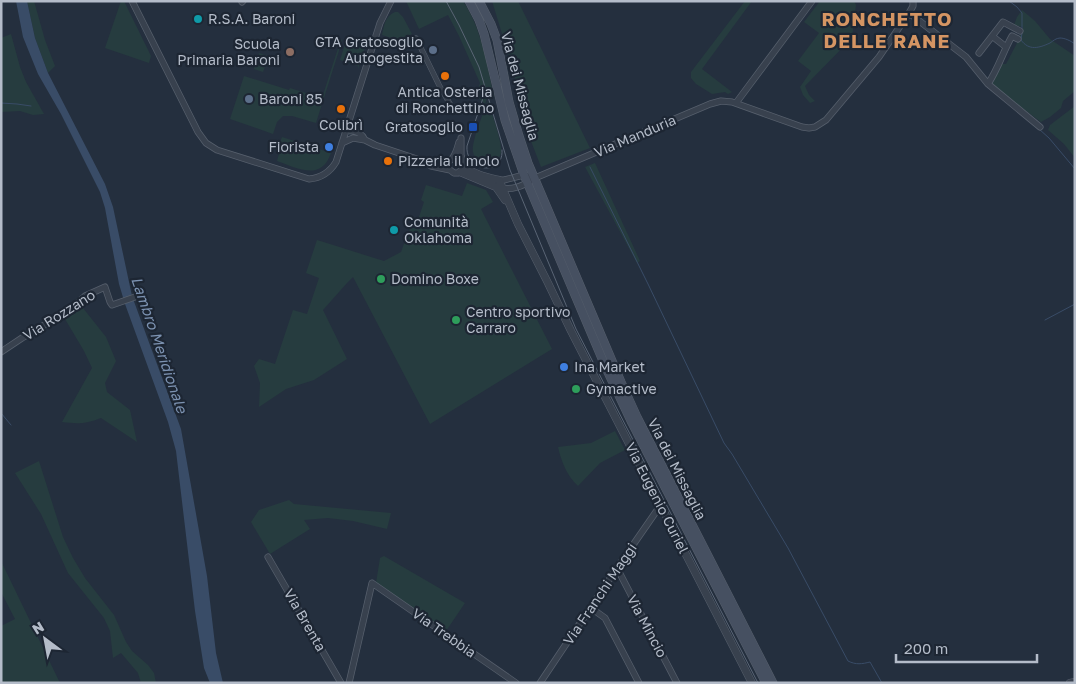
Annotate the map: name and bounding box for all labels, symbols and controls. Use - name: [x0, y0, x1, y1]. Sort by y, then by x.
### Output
- district label: RONCHETTO DELLE RANE: [821, 7, 953, 52]
- place label: R.S.A. Baroni: [208, 10, 295, 27]
- marker: R.S.A. Baroni: [192, 13, 204, 25]
- street label: Via dei Missaglia: [498, 30, 543, 142]
- place label: GTA Gratosoglio Autogestita: [315, 33, 423, 66]
- place label: Scuola Primaria Baroni: [177, 35, 280, 68]
- marker: GTA Gratosoglio Autogestita: [427, 44, 439, 56]
- marker: Scuola Primaria Baroni: [284, 46, 296, 58]
- marker: Antica Osteria di Ronchettino: [439, 70, 451, 82]
- place label: Antica Osteria di Ronchettino: [396, 83, 494, 116]
- place label: Baroni 85: [259, 90, 323, 107]
- marker: Baroni 85: [243, 93, 255, 105]
- marker: Colibrì: [335, 103, 347, 115]
- street label: Via Manduria: [591, 111, 678, 160]
- place label: Colibrì: [319, 116, 363, 133]
- place label: Gratosoglio: [385, 118, 463, 135]
- marker: Gratosoglio: [467, 121, 479, 133]
- place label: Fiorista: [268, 138, 319, 155]
- marker: Fiorista: [323, 141, 335, 153]
- place label: Pizzeria il molo: [398, 152, 499, 169]
- marker: Pizzeria il molo: [382, 155, 394, 167]
- place label: Comunità Oklahoma: [404, 213, 472, 246]
- marker: Comunità Oklahoma: [388, 224, 400, 236]
- place label: Domino Boxe: [391, 270, 479, 287]
- marker: Domino Boxe: [375, 273, 387, 285]
- water label: Lambro Meridionale: [128, 274, 192, 416]
- street label: Via Rozzano: [20, 286, 98, 343]
- place label: Centro sportivo Carraro: [466, 303, 570, 336]
- marker: Centro sportivo Carraro: [450, 314, 462, 326]
- place label: Ina Market: [574, 358, 645, 375]
- marker: Ina Market: [558, 361, 570, 373]
- place label: Gymactive: [586, 380, 657, 397]
- marker: Gymactive: [570, 383, 582, 395]
- street label: Via dei Missaglia: [644, 415, 710, 522]
- street label: Via Eugenio Curiel: [622, 439, 693, 556]
- street label: Via Franchi Maggi: [559, 540, 640, 648]
- street label: Via Brenta: [281, 585, 330, 654]
- street label: Via Mincio: [624, 591, 671, 660]
- street label: Via Trebbia: [409, 604, 480, 661]
- north arrow: [20, 614, 70, 664]
- text: N: [29, 618, 47, 638]
- scale bar: [896, 632, 1037, 664]
- text: 200 m: [904, 639, 948, 657]

